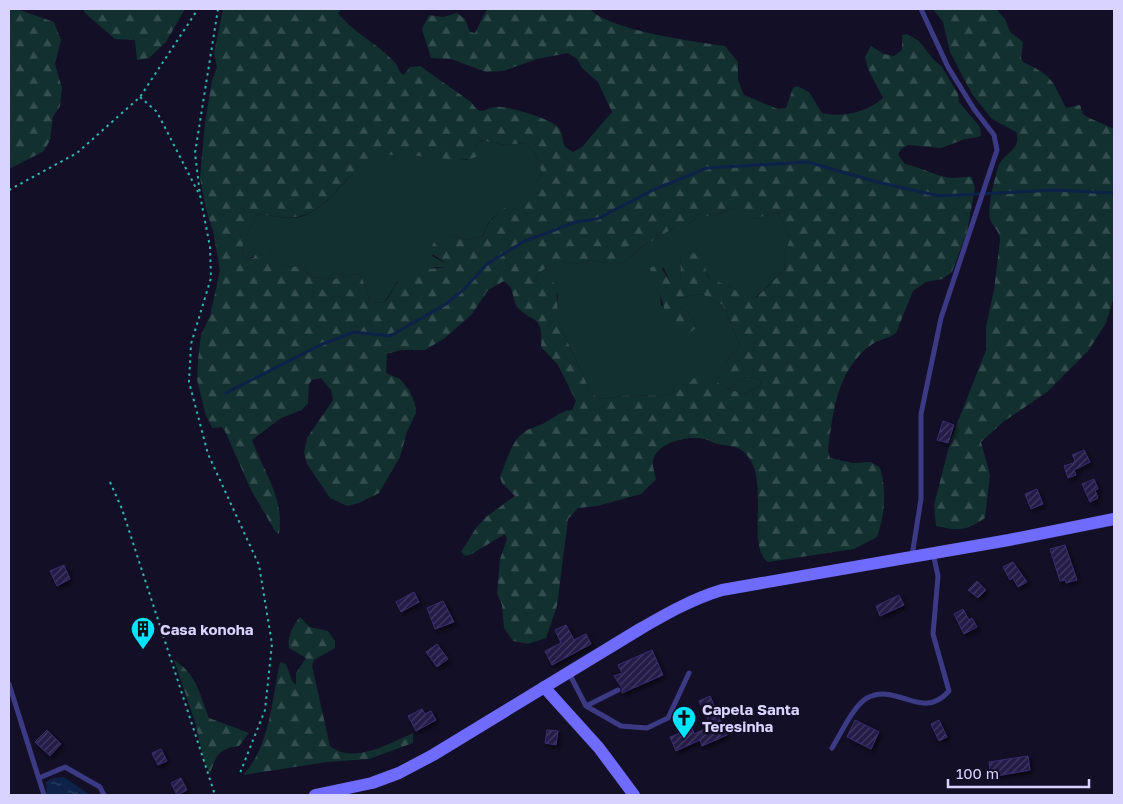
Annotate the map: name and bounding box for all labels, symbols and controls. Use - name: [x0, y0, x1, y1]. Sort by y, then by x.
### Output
- building icon: Casa konoha: [130, 616, 156, 650]
- place label: Casa konoha: [160, 620, 254, 638]
- place label: Capela Santa Teresinha: [702, 700, 800, 735]
- church icon: Capela Santa Teresinha: [671, 705, 697, 739]
- scale bar: [948, 756, 1089, 788]
- text: 100 m: [956, 764, 999, 782]

